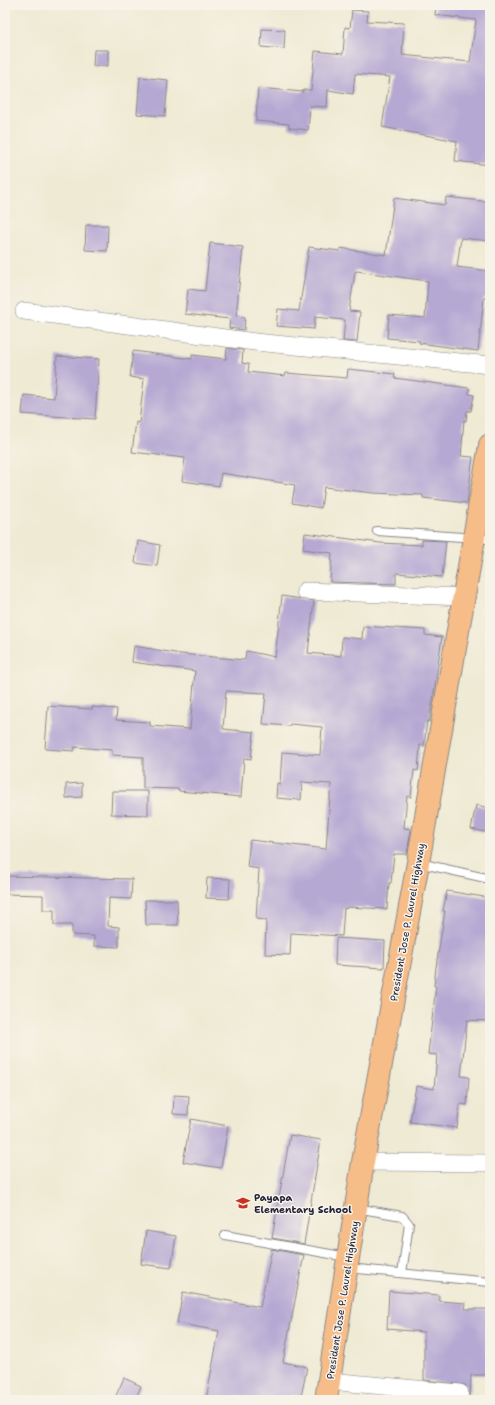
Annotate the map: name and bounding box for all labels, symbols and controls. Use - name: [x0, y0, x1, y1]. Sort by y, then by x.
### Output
- street label: President Jose P. Laurel Highway: [387, 842, 428, 1002]
- place label: Payapa Elementary School: [254, 1191, 352, 1216]
- school or university icon: Payapa Elementary School: [235, 1195, 251, 1211]
- street label: President Jose P. Laurel Highway: [324, 1220, 361, 1380]

